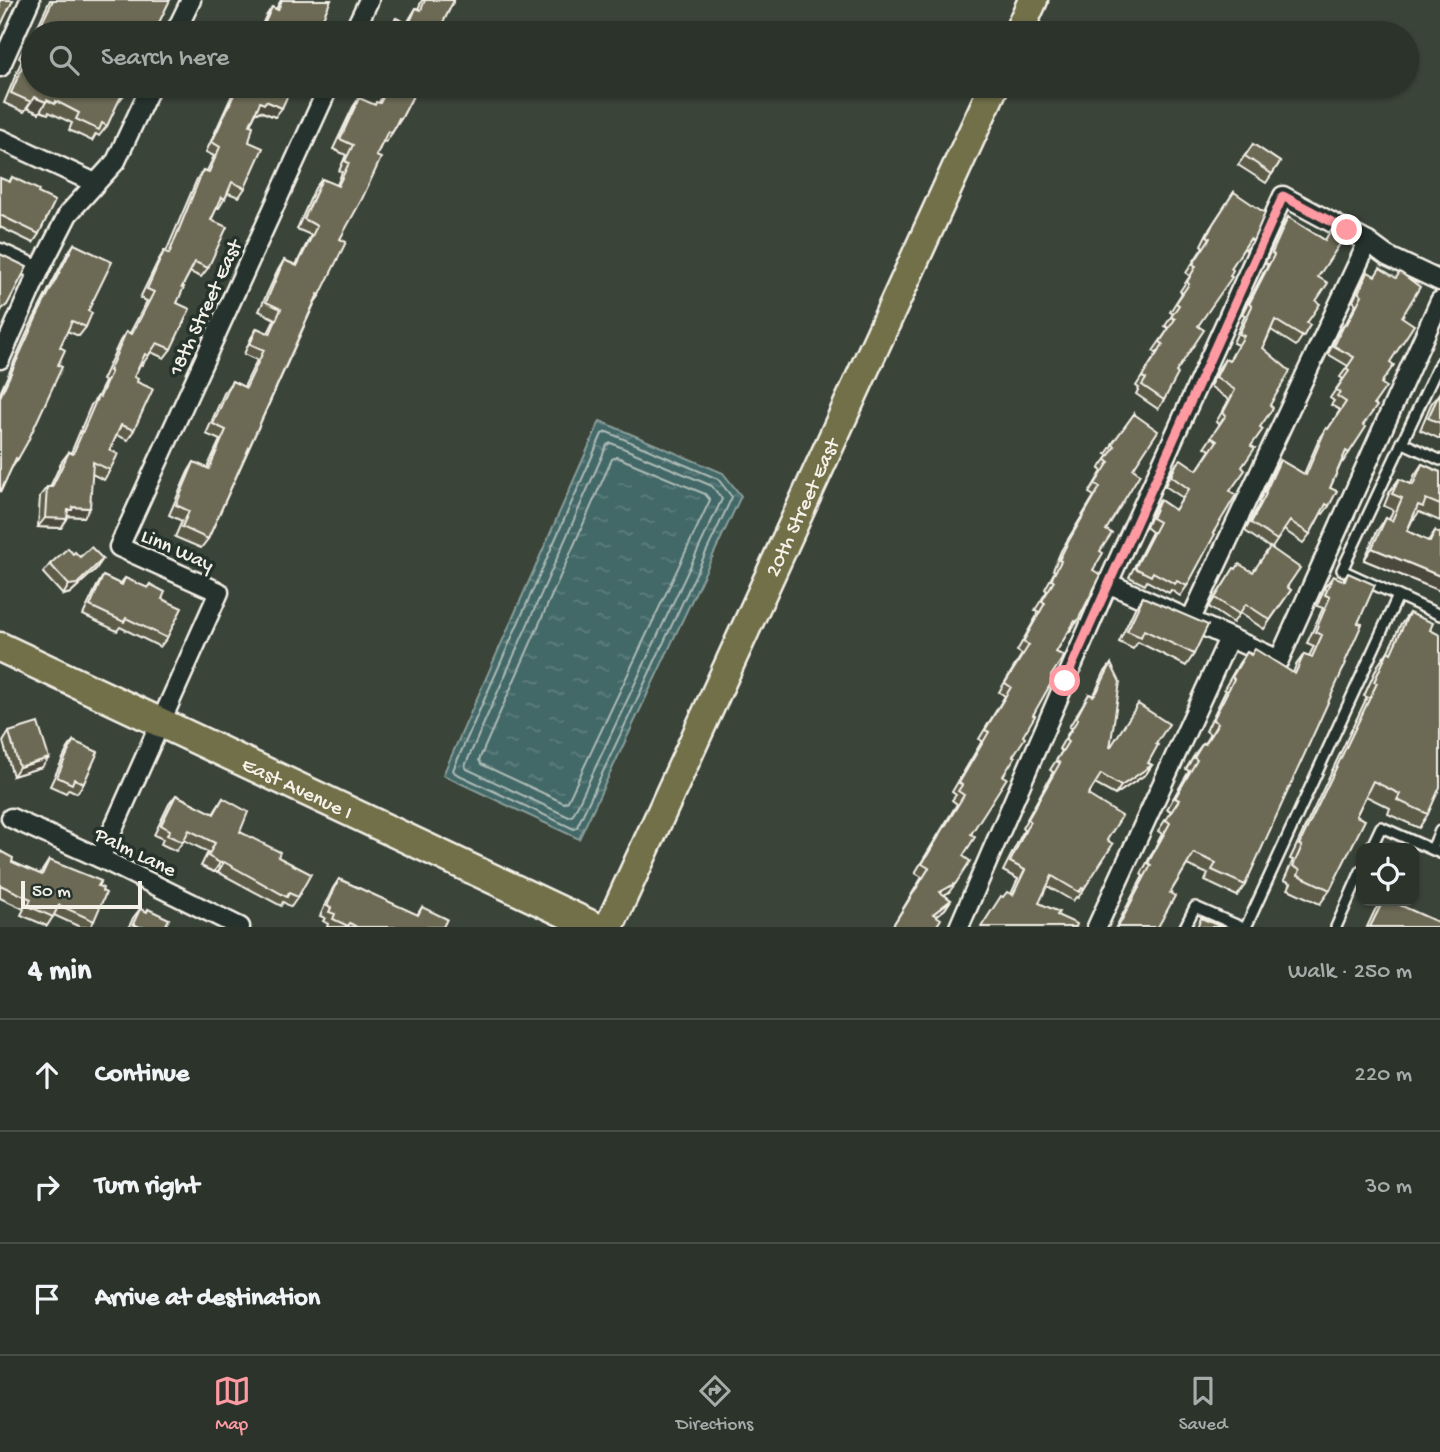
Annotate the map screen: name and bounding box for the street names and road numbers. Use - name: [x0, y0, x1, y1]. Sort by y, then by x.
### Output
- street label: 18th Street East: [164, 234, 251, 381]
- street label: 20th Street East: [762, 433, 848, 581]
- street label: Linn Way: [136, 525, 217, 579]
- street label: East Avenue I: [237, 754, 355, 827]
- street label: Palm Lane: [89, 823, 180, 885]

